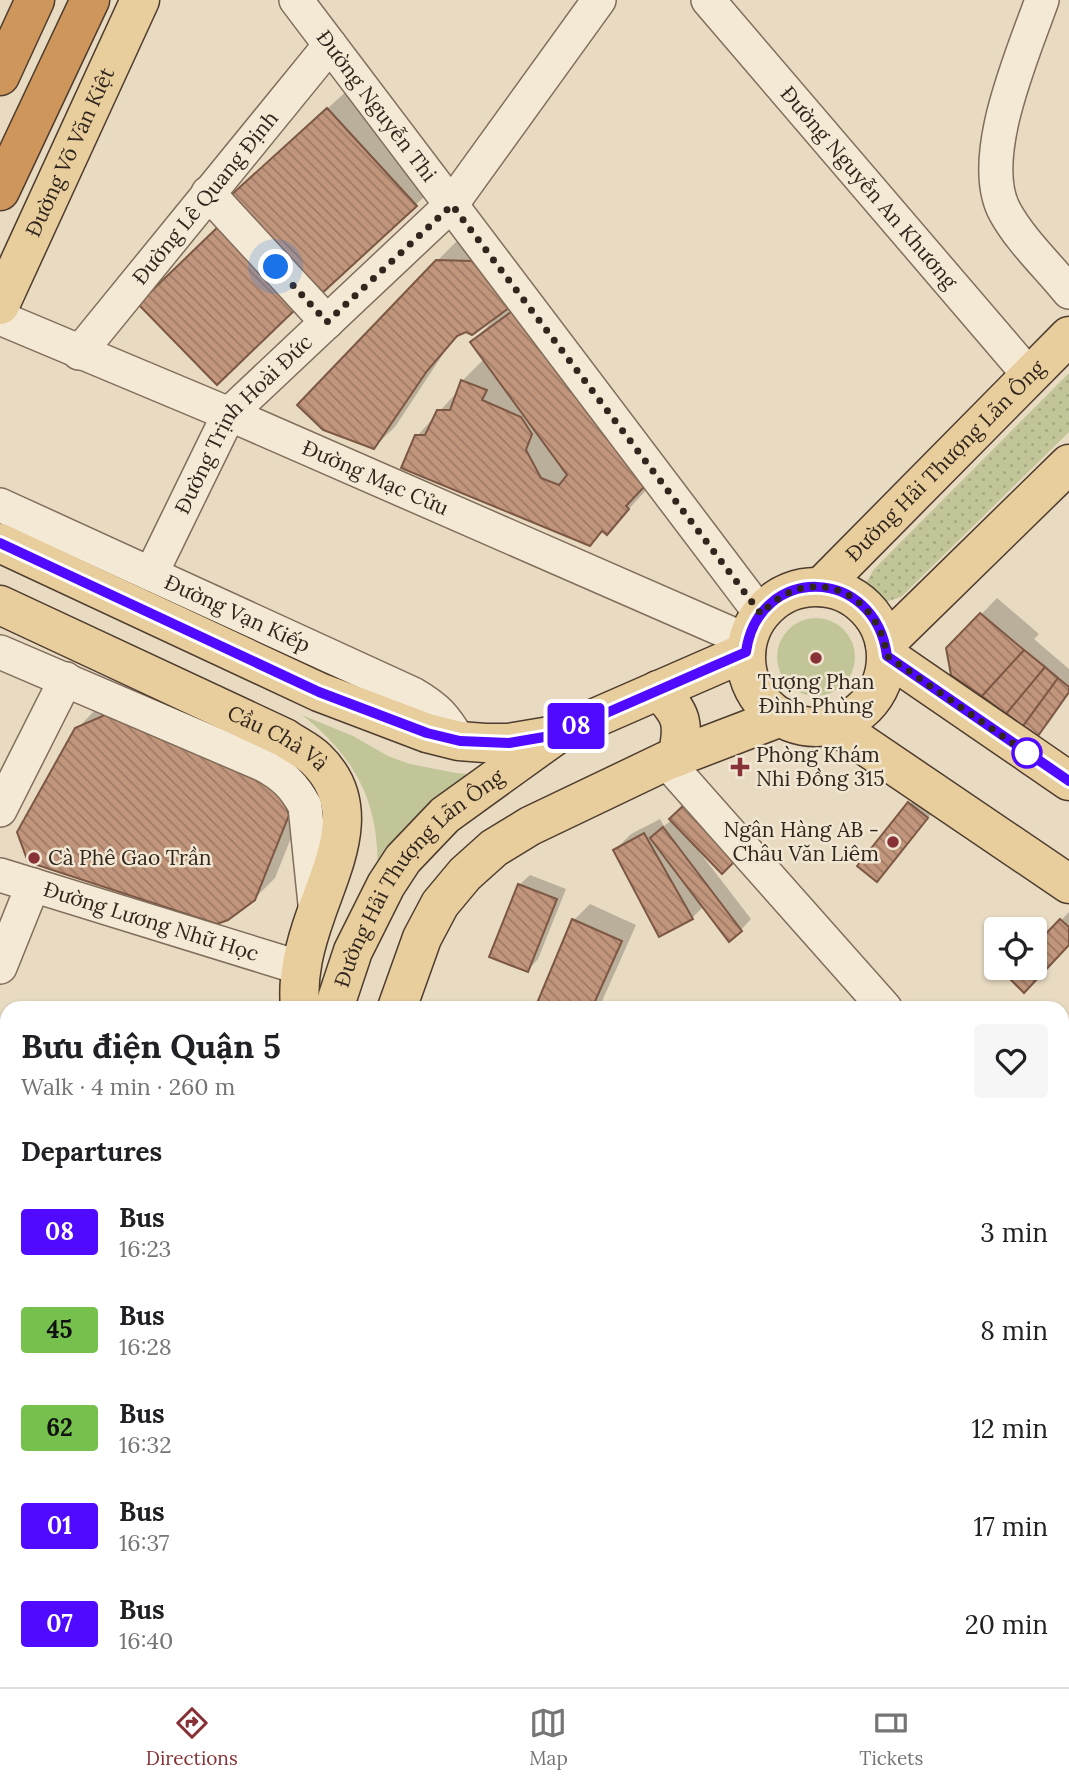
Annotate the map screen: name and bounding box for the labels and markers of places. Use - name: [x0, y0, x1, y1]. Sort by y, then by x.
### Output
- marker: Tượng Phan Đình Phùng: [808, 650, 824, 666]
- place label: Tượng Phan Đình Phùng: [758, 668, 875, 719]
- unlabelled marker: [1012, 738, 1042, 768]
- place label: Phòng Khám Nhi Đồng 315: [756, 741, 885, 792]
- marker: Phòng Khám Nhi Đồng 315: [730, 757, 750, 777]
- place label: Ngân Hàng AB - Châu Văn Liêm: [723, 816, 879, 867]
- marker: Ngân Hàng AB - Châu Văn Liêm: [885, 834, 901, 850]
- place label: Cà Phê Gao Trần: [48, 844, 212, 871]
- marker: Cà Phê Gao Trần: [26, 850, 42, 866]

